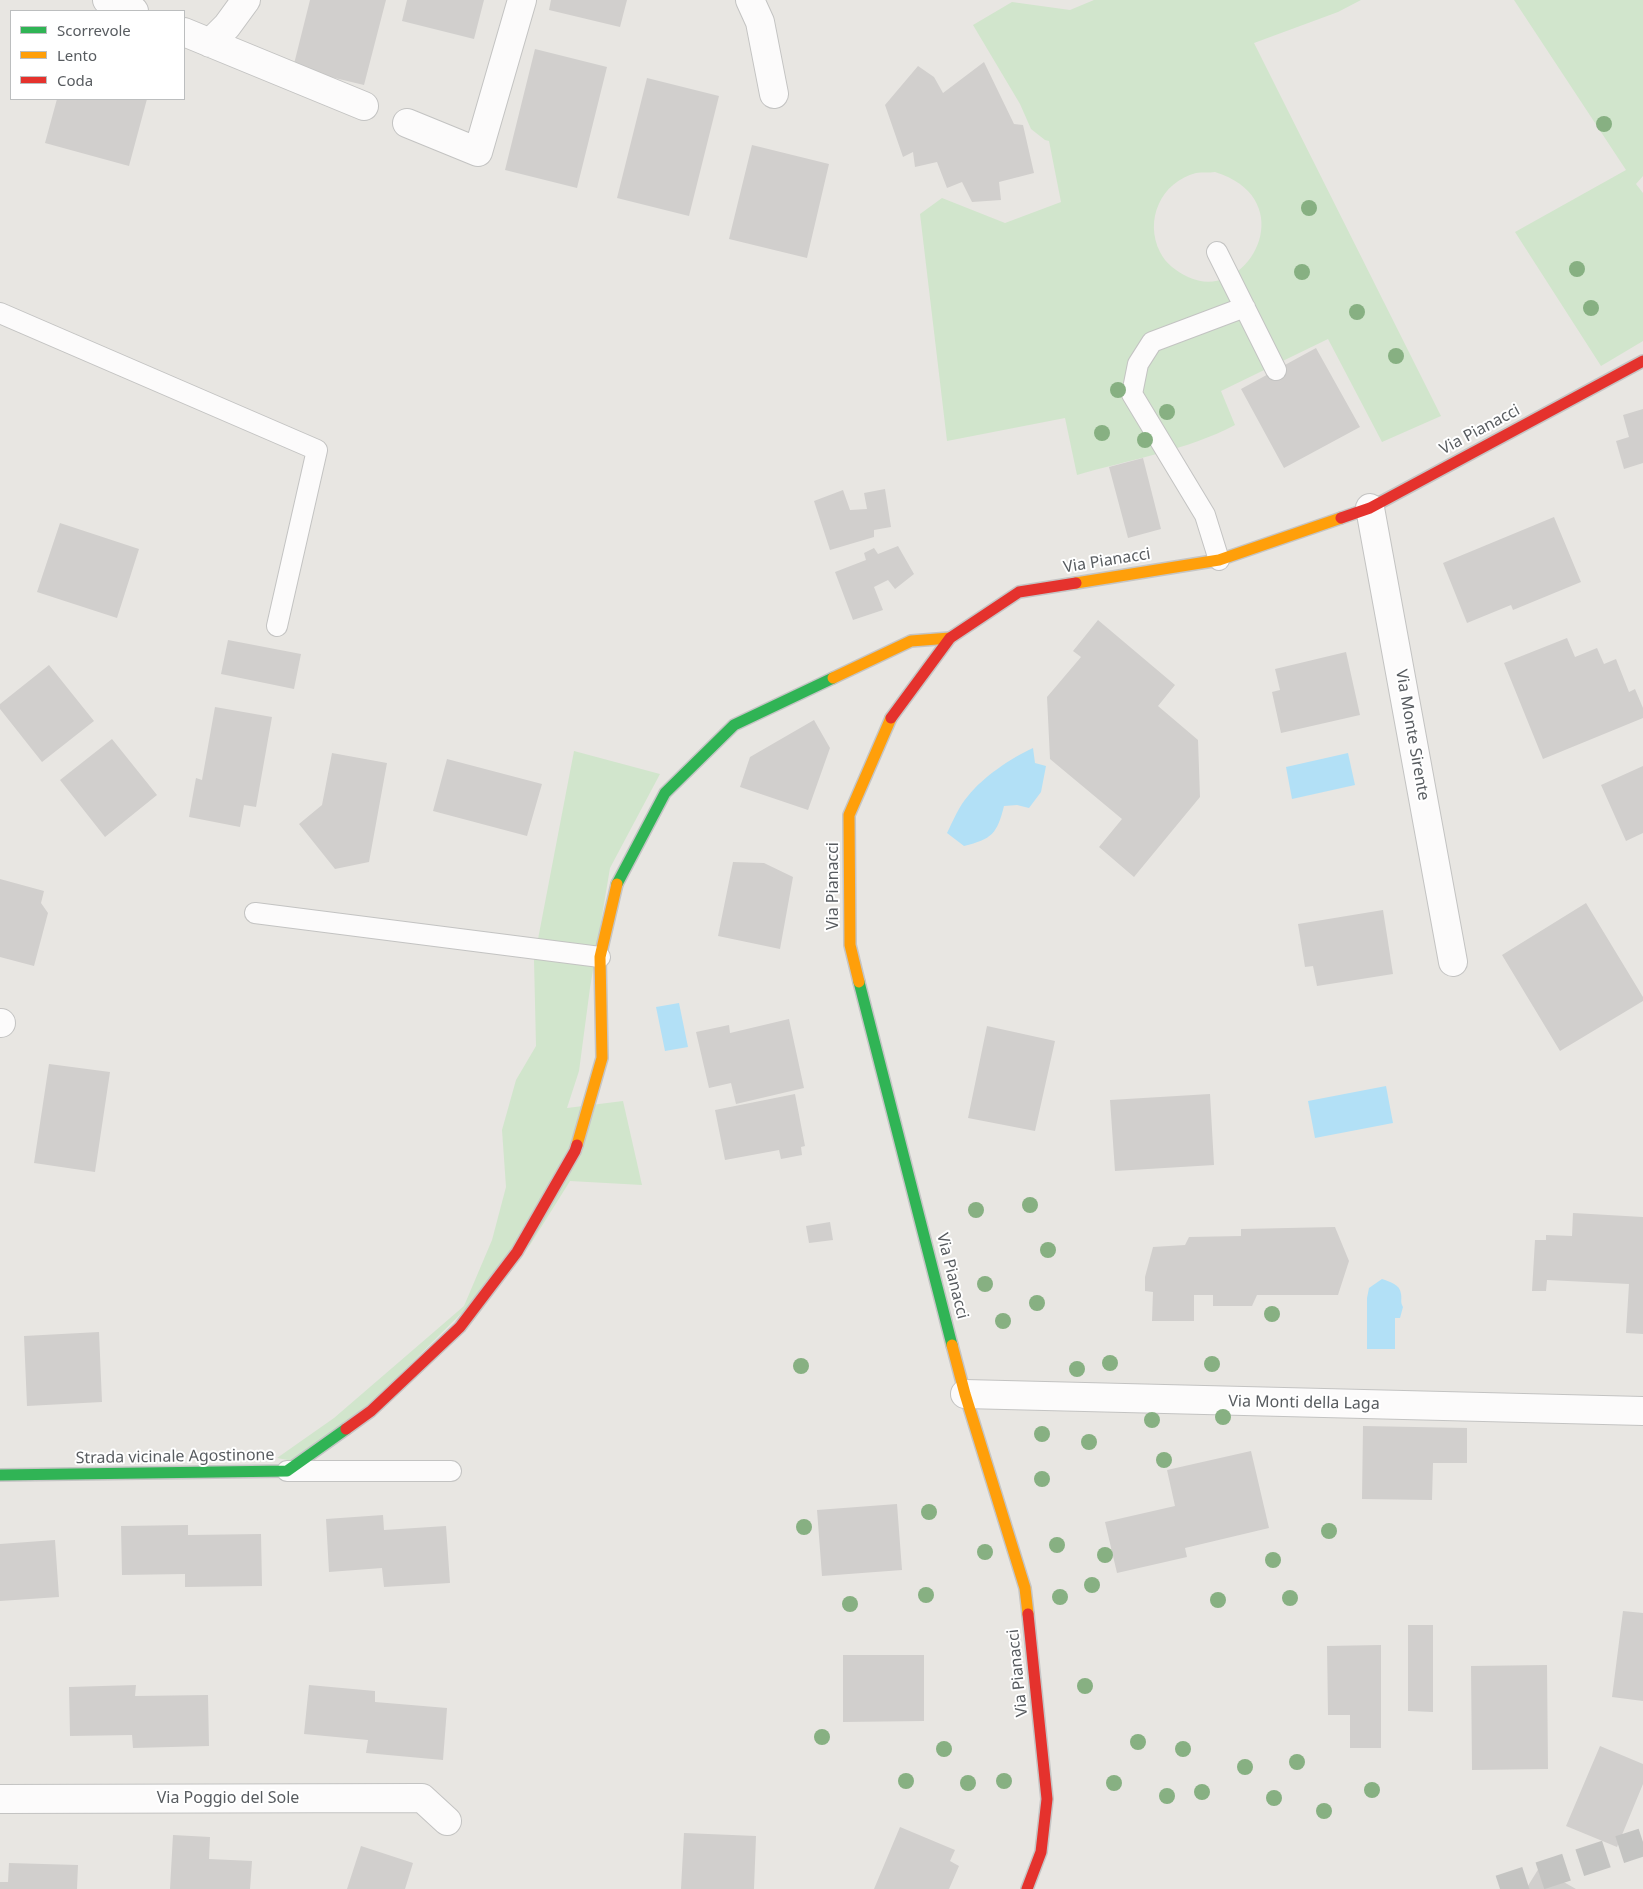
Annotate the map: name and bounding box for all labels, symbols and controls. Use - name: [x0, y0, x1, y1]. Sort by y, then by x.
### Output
- legend: [10, 10, 185, 100]
- text: Scorrevole: [57, 20, 131, 40]
- text: Lento: [57, 45, 97, 65]
- text: Coda: [57, 70, 93, 90]
- street label: Via Pianacci: [1437, 401, 1523, 459]
- street label: Via Pianacci: [1062, 545, 1152, 577]
- street label: Via Monte Sirente: [1391, 668, 1433, 802]
- street label: Via Pianacci: [823, 842, 843, 930]
- street label: Via Pianacci: [932, 1231, 972, 1321]
- street label: Via Monti della Laga: [1228, 1392, 1380, 1414]
- street label: Strada vicinale Agostinone: [75, 1446, 275, 1468]
- street label: Via Pianacci: [1004, 1628, 1032, 1718]
- street label: Via Poggio del Sole: [157, 1788, 299, 1808]

